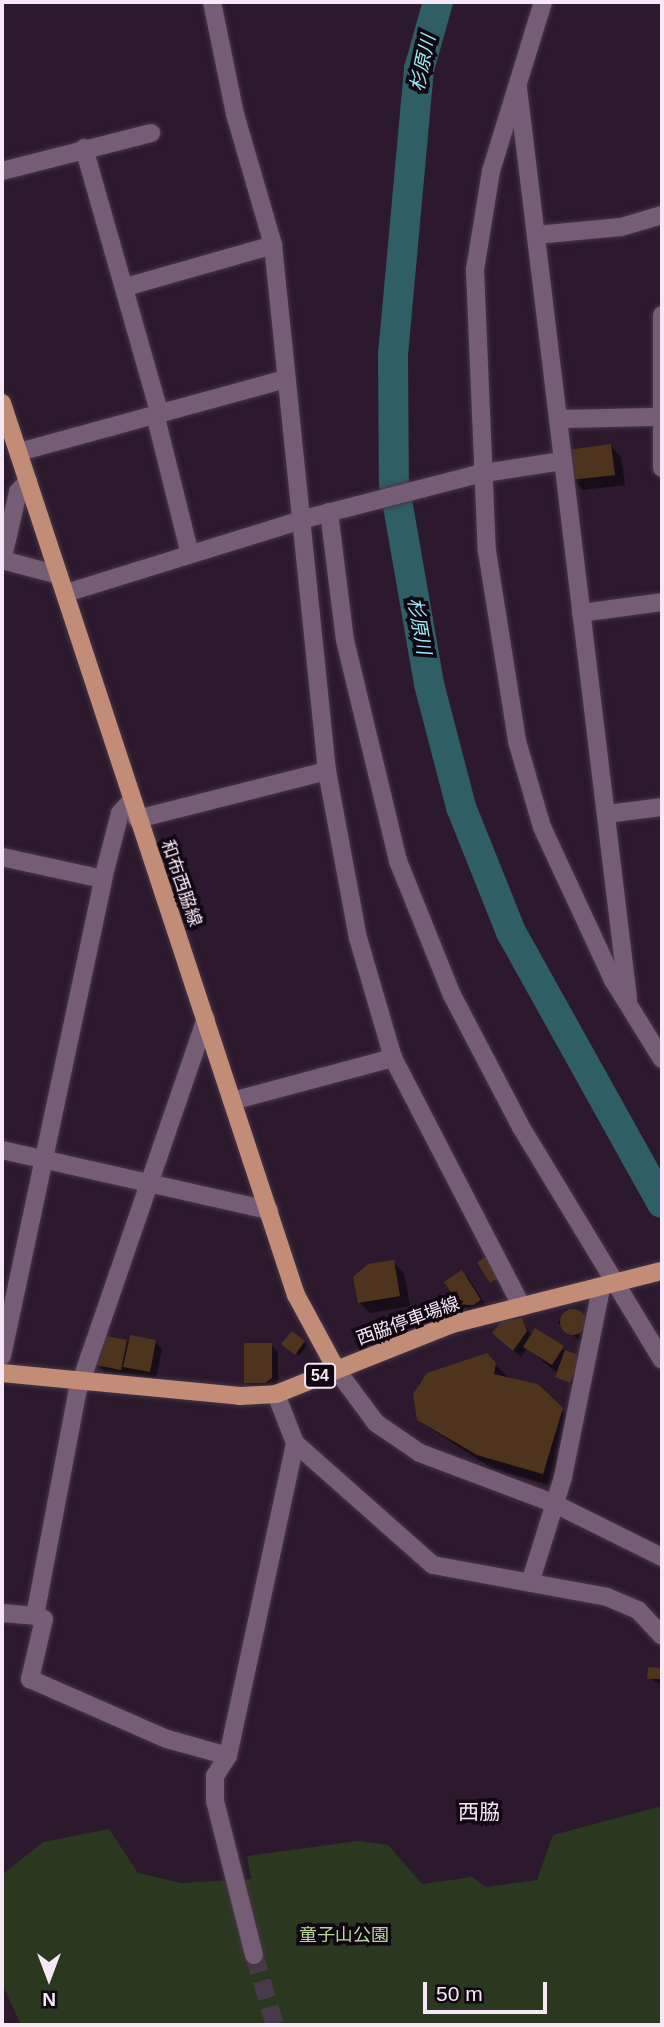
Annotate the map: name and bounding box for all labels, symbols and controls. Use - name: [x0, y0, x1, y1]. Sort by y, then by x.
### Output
- water label: 杉原川: [406, 33, 440, 93]
- water label: 杉原川: [403, 596, 435, 656]
- street label: 和布西脇線: [156, 837, 206, 929]
- street label: 西脇停車場線: [354, 1292, 462, 1350]
- road number: 54: [302, 1364, 338, 1388]
- district label: 西脇: [458, 1799, 500, 1825]
- park label: 童子山公園: [299, 1924, 389, 1946]
- north arrow: [14, 1943, 84, 2013]
- scale bar: [426, 1968, 550, 2012]
- text: 50 m: [436, 1982, 483, 2005]
- text: N: [42, 1989, 56, 2010]

